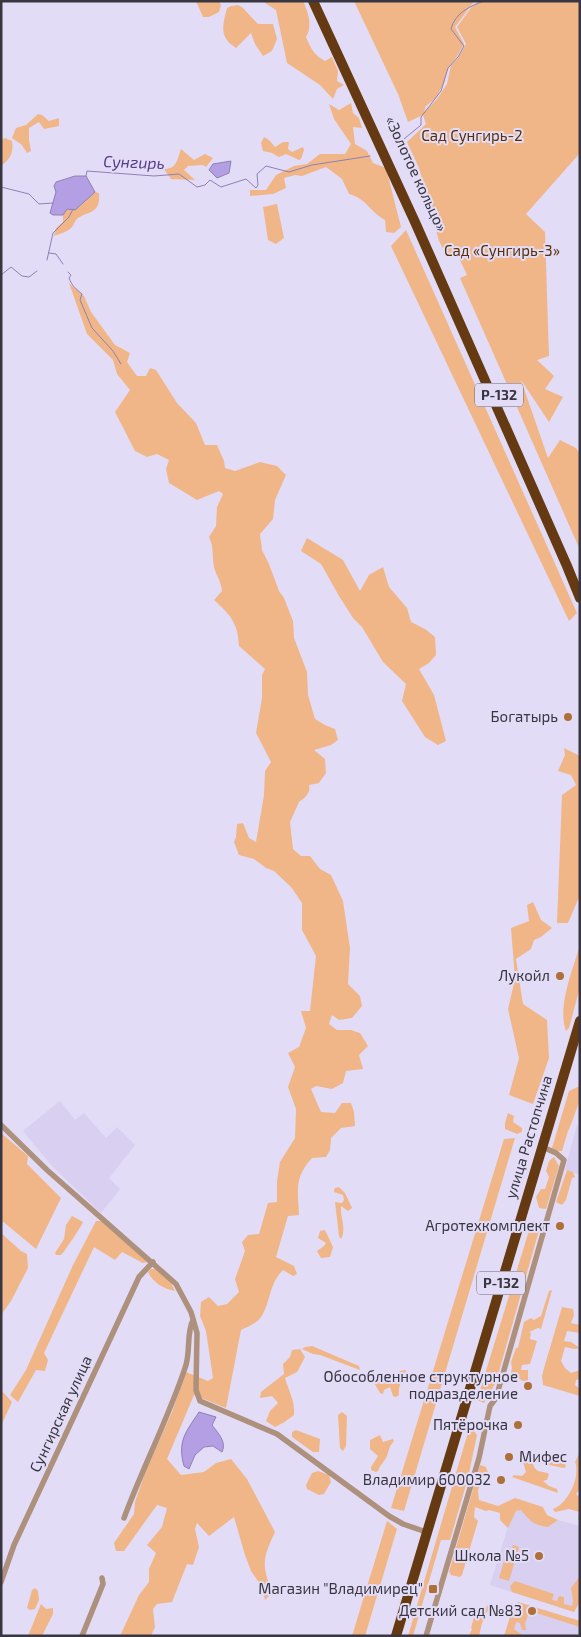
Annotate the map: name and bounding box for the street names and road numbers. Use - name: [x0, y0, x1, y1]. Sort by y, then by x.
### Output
- street label: «Золотое кольцо»: [382, 113, 452, 234]
- road number: Р-132: [475, 384, 523, 406]
- street label: улица Растопчина: [501, 1073, 556, 1201]
- road number: Р-132: [477, 1272, 525, 1295]
- street label: Сунгирская улица: [25, 1352, 96, 1475]

